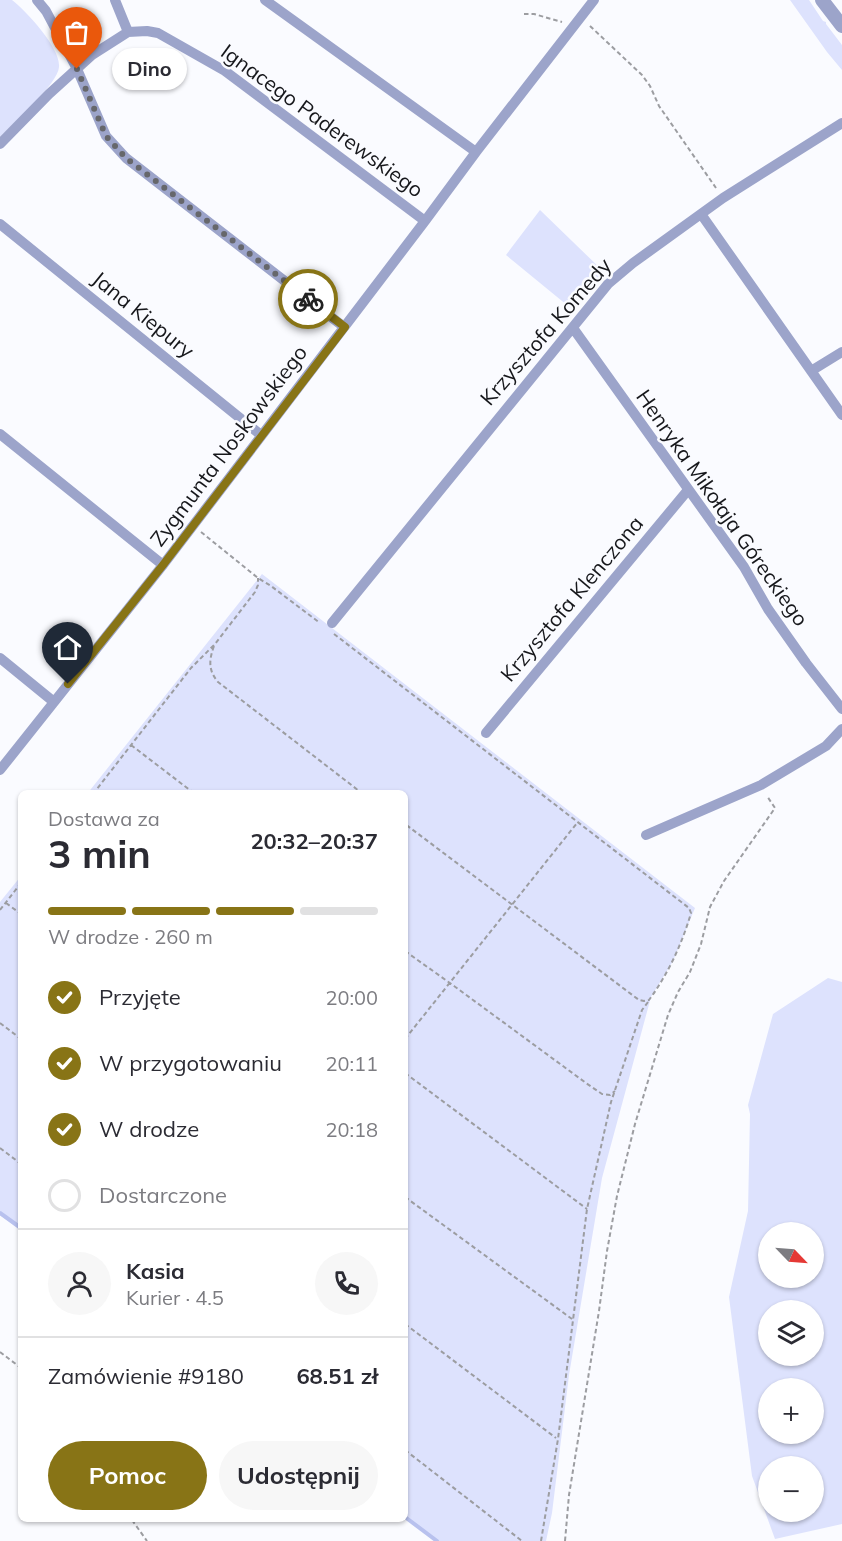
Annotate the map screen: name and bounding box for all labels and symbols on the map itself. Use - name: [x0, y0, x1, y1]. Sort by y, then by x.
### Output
- pin: [51, 7, 102, 69]
- street label: Ignacego Paderewskiego: [216, 38, 429, 202]
- callout: Dino: [113, 48, 188, 90]
- street label: Krzysztofa Komedy: [474, 252, 616, 410]
- street label: Jana Kiepury: [87, 265, 200, 363]
- courier: [278, 269, 338, 329]
- street label: Zygmunta Noskowskiego: [144, 340, 312, 551]
- street label: Henryka Mikołaja Góreckiego: [631, 384, 815, 631]
- street label: Krzysztofa Klenczona: [494, 510, 648, 686]
- pin: [42, 622, 93, 684]
- north arrow: [758, 1222, 824, 1288]

